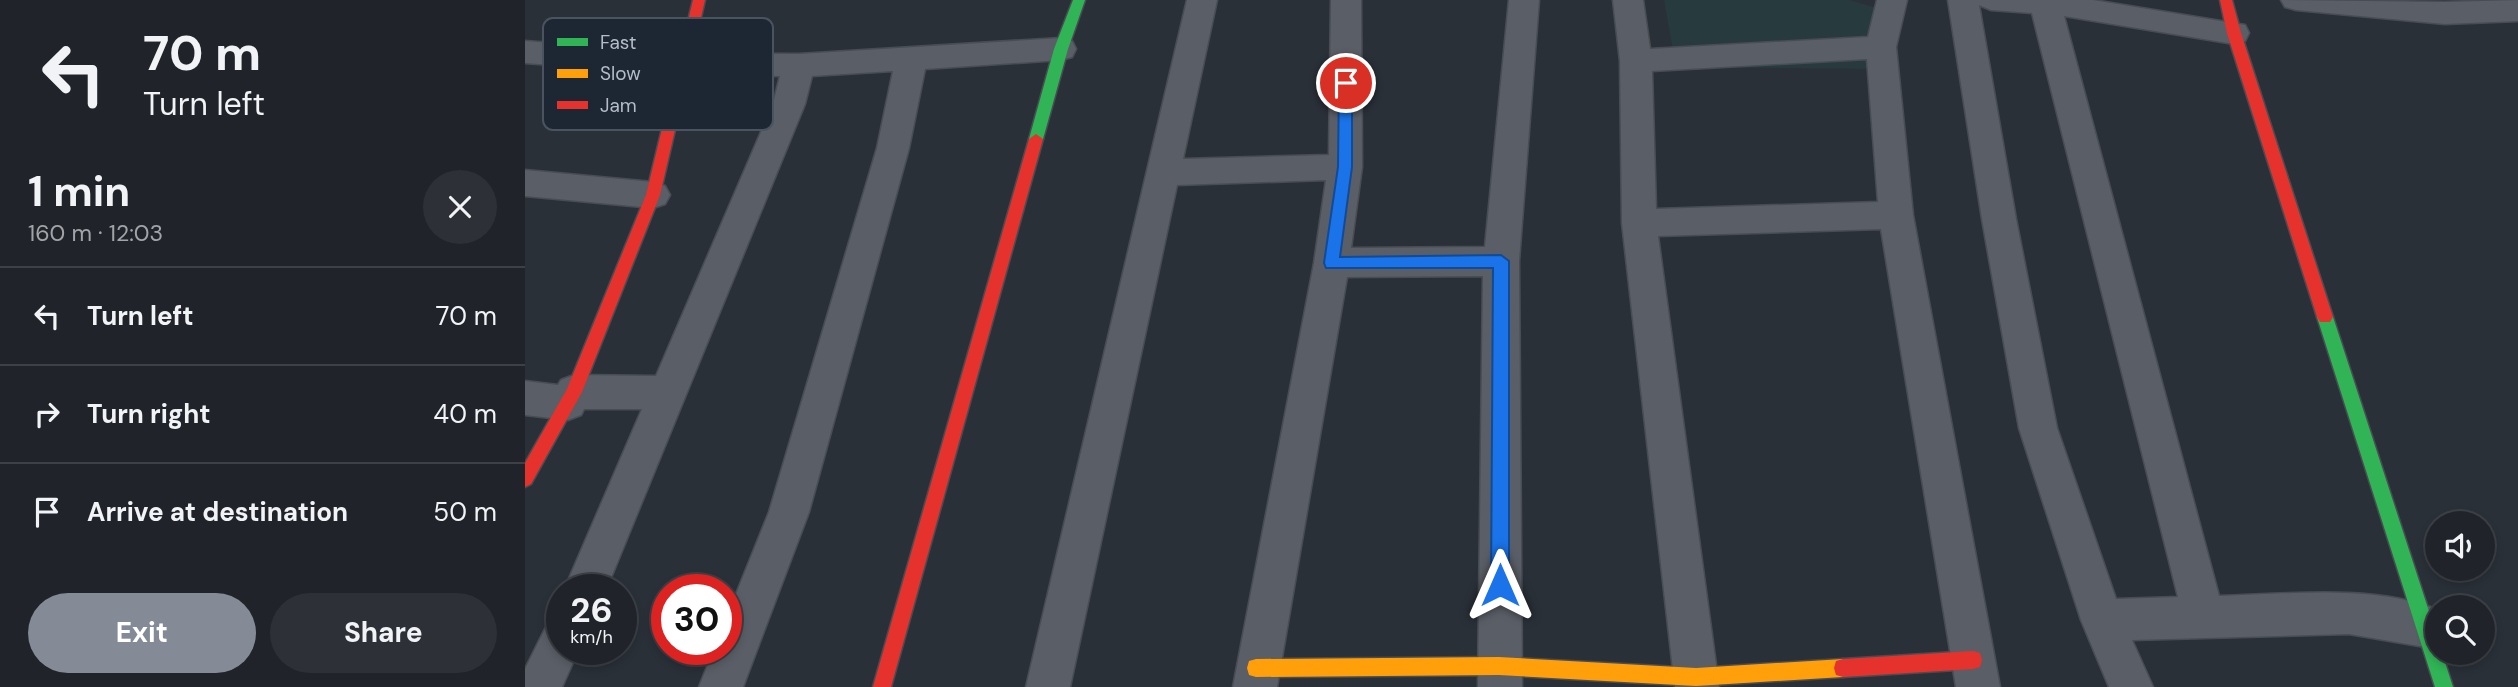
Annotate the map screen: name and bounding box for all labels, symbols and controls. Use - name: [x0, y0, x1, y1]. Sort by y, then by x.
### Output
- legend: [543, 18, 773, 130]
- text: 70 m: [143, 21, 261, 85]
- icon: left: [28, 28, 119, 119]
- text: Fast: [600, 30, 636, 55]
- pin: [1316, 53, 1376, 113]
- text: Slow: [600, 61, 641, 86]
- icon: arrive: [1327, 64, 1365, 102]
- text: Turn left: [143, 83, 265, 125]
- text: Jam: [600, 93, 637, 118]
- text: 1 min: [28, 164, 130, 219]
- button: close: [423, 170, 497, 244]
- text: 160 m · 12:03: [28, 218, 163, 248]
- icon: left: [28, 297, 66, 335]
- text: Turn left: [87, 299, 194, 333]
- text: 70 m: [436, 299, 497, 333]
- icon: right: [28, 395, 66, 433]
- text: Turn right: [87, 397, 211, 431]
- text: 40 m: [433, 397, 497, 431]
- icon: arrive: [28, 493, 66, 531]
- text: Arrive at destination: [87, 495, 348, 529]
- text: 50 m: [433, 495, 497, 529]
- map controls: [2425, 511, 2495, 665]
- button: sound: [2425, 511, 2495, 581]
- position arrow: [1463, 548, 1537, 622]
- speed limit sign: 30: [651, 574, 742, 665]
- text: 26: [570, 587, 613, 633]
- button: Exit: [28, 593, 256, 673]
- button: Share: [270, 593, 497, 673]
- button: search: [2425, 595, 2495, 665]
- text: km/h: [570, 625, 613, 649]

